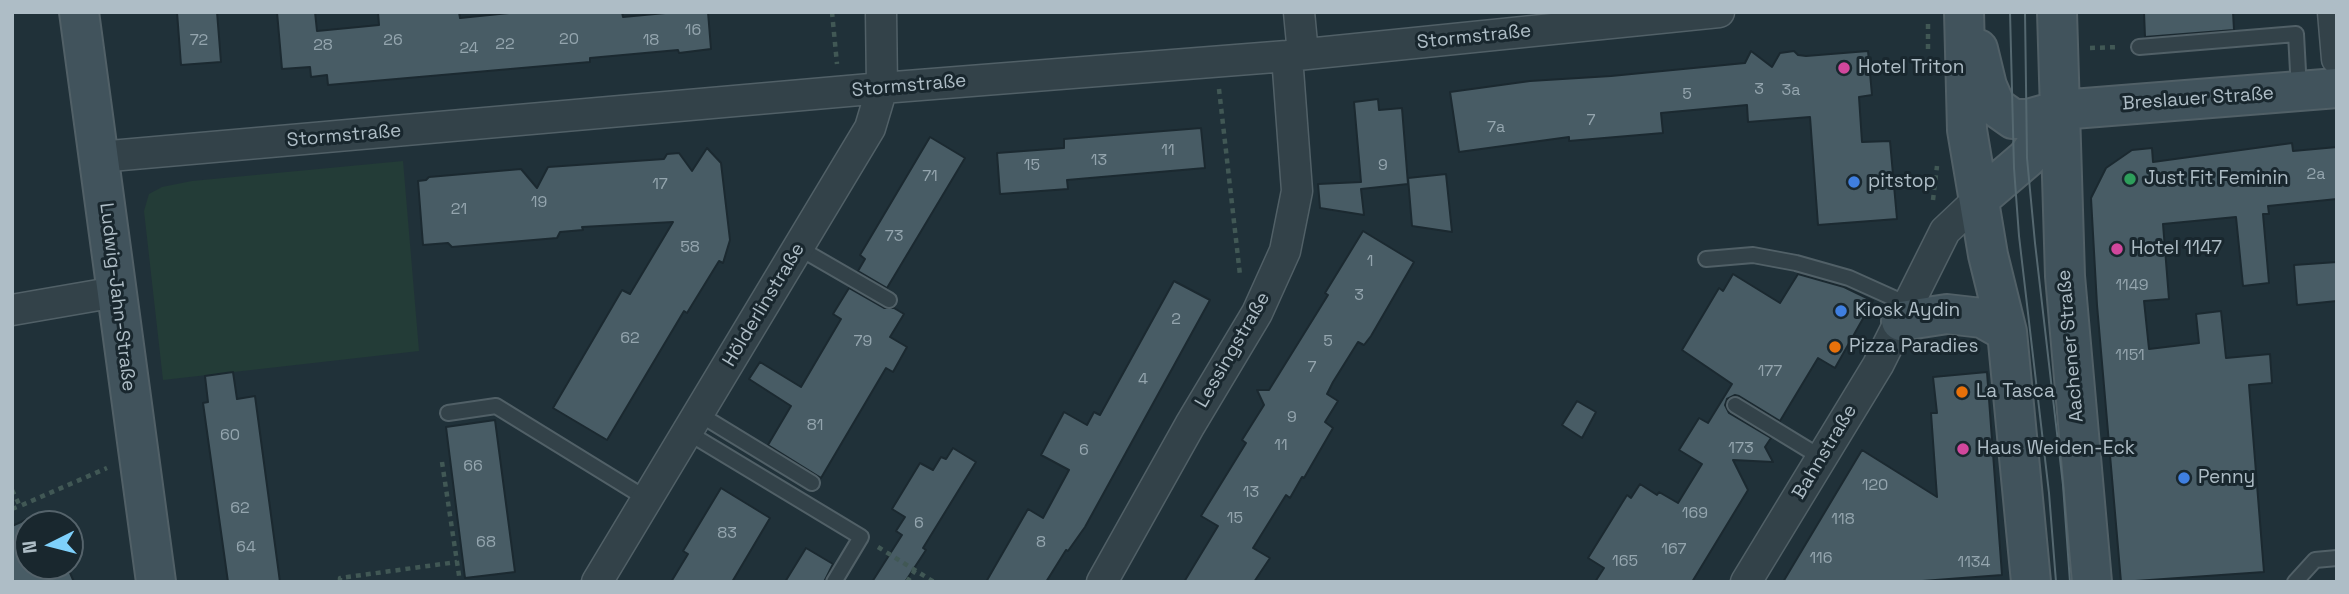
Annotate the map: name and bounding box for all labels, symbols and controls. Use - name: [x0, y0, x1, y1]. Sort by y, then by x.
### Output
- street label: Stormstraße: [1416, 20, 1532, 54]
- house number: 16: [685, 21, 701, 41]
- house number: 20: [559, 30, 579, 50]
- house number: 72: [190, 31, 208, 51]
- house number: 26: [383, 31, 403, 51]
- house number: 18: [643, 31, 659, 51]
- house number: 22: [495, 35, 515, 55]
- house number: 28: [313, 36, 333, 56]
- house number: 24: [459, 39, 479, 59]
- place label: Hotel Triton: [1858, 57, 1964, 79]
- marker: Hotel Triton: [1836, 60, 1852, 76]
- street label: Stormstraße: [851, 70, 967, 102]
- house number: 3: [1754, 80, 1764, 100]
- house number: 3a: [1782, 81, 1800, 101]
- street label: Breslauer Straße: [2121, 82, 2275, 116]
- house number: 5: [1682, 85, 1692, 105]
- house number: 7: [1586, 111, 1596, 131]
- house number: 7a: [1487, 118, 1505, 138]
- street label: Stormstraße: [286, 120, 402, 152]
- house number: 11: [1161, 141, 1175, 161]
- house number: 13: [1091, 151, 1107, 171]
- house number: 15: [1024, 156, 1040, 176]
- house number: 9: [1378, 156, 1388, 176]
- house number: 2a: [2307, 165, 2325, 185]
- house number: 71: [922, 167, 938, 187]
- place label: Just Fit Feminin: [2144, 168, 2289, 190]
- place label: pitstop: [1868, 171, 1936, 193]
- marker: Just Fit Feminin: [2122, 171, 2138, 187]
- marker: pitstop: [1846, 174, 1862, 190]
- house number: 17: [652, 175, 668, 195]
- house number: 19: [531, 193, 547, 213]
- house number: 21: [451, 200, 467, 220]
- street label: Ludwig-Jahn-Straße: [94, 201, 140, 393]
- house number: 73: [885, 227, 903, 247]
- house number: 58: [680, 238, 700, 258]
- place label: Hotel 1147: [2131, 238, 2222, 260]
- street label: Hölderlinstraße: [718, 239, 810, 371]
- marker: Hotel 1147: [2109, 241, 2125, 257]
- house number: 1: [1367, 252, 1373, 272]
- street label: Aachener Straße: [2053, 269, 2089, 423]
- house number: 1149: [2115, 276, 2149, 296]
- house number: 3: [1354, 286, 1364, 306]
- street label: Lessingstraße: [1191, 288, 1275, 412]
- place label: Kiosk Aydin: [1855, 300, 1960, 322]
- marker: Kiosk Aydin: [1833, 303, 1849, 319]
- house number: 2: [1171, 310, 1181, 330]
- house number: 62: [620, 329, 640, 349]
- house number: 79: [854, 332, 872, 352]
- house number: 5: [1323, 332, 1333, 352]
- place label: Pizza Paradies: [1849, 336, 1978, 358]
- marker: Pizza Paradies: [1827, 339, 1843, 355]
- house number: 1151: [2115, 346, 2145, 366]
- house number: 7: [1307, 358, 1317, 378]
- house number: 177: [1758, 362, 1782, 382]
- house number: 4: [1138, 370, 1148, 390]
- place label: La Tasca: [1976, 381, 2055, 403]
- marker: La Tasca: [1954, 384, 1970, 400]
- street label: Bahnstraße: [1788, 401, 1862, 503]
- house number: 9: [1287, 408, 1297, 428]
- house number: 81: [807, 416, 823, 436]
- house number: 60: [220, 426, 240, 446]
- house number: 11: [1274, 436, 1288, 456]
- place label: Haus Weiden-Eck: [1977, 438, 2135, 460]
- house number: 173: [1728, 439, 1754, 459]
- house number: 6: [1079, 441, 1089, 461]
- marker: Haus Weiden-Eck: [1955, 441, 1971, 457]
- house number: 66: [463, 457, 483, 477]
- place label: Penny: [2198, 467, 2255, 489]
- marker: Penny: [2176, 470, 2192, 486]
- house number: 120: [1862, 476, 1888, 496]
- house number: 13: [1243, 483, 1259, 503]
- house number: 62: [230, 499, 250, 519]
- house number: 169: [1682, 504, 1708, 524]
- house number: 15: [1227, 509, 1243, 529]
- north arrow: [14, 510, 84, 580]
- house number: 118: [1831, 510, 1855, 530]
- house number: 6: [914, 514, 924, 534]
- house number: 83: [717, 524, 737, 544]
- house number: 68: [476, 533, 496, 553]
- house number: 8: [1036, 533, 1046, 553]
- house number: 64: [236, 538, 256, 558]
- text: N: [17, 539, 43, 555]
- house number: 167: [1661, 540, 1687, 560]
- house number: 116: [1809, 549, 1833, 569]
- house number: 165: [1612, 552, 1638, 572]
- house number: 1134: [1957, 553, 1991, 573]

